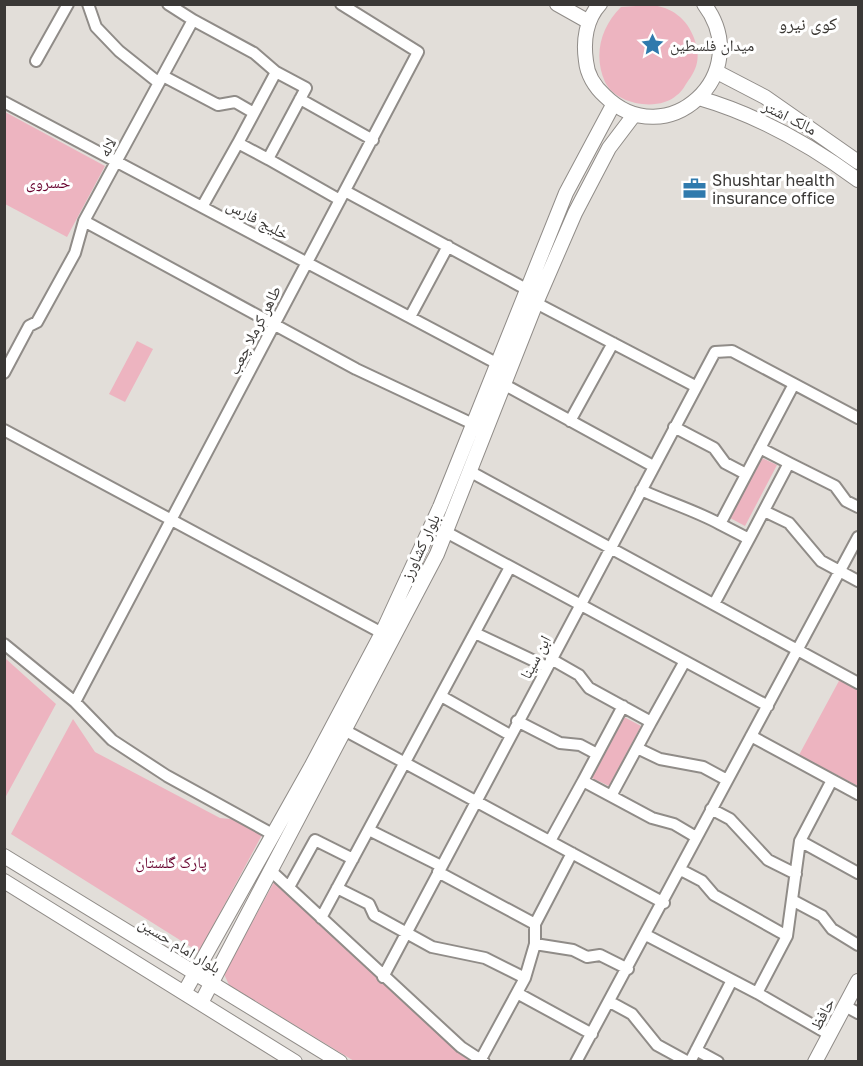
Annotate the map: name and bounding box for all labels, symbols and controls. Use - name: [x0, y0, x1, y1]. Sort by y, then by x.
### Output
- district label: کوی نیرو: [779, 12, 838, 35]
- place icon: میدان فلسطین: [639, 32, 665, 58]
- place label: میدان فلسطین: [670, 35, 754, 56]
- street label: مالک اشتر: [759, 95, 820, 139]
- street label: لاله: [94, 134, 120, 160]
- place label: Shushtar health insurance office: [712, 170, 835, 208]
- park label: خسروی: [26, 172, 70, 193]
- office icon: Shushtar health insurance office: [681, 176, 707, 202]
- street label: خلیج فارس: [223, 194, 293, 245]
- street label: طاهر کرملا چعب: [223, 282, 285, 378]
- street label: بلوار کشاورز: [396, 511, 444, 584]
- street label: ابن سینا: [515, 632, 556, 683]
- park label: پارک گلستان: [135, 852, 207, 873]
- street label: بلوار امام حسین: [135, 913, 225, 978]
- street label: حافظ: [805, 995, 839, 1033]

